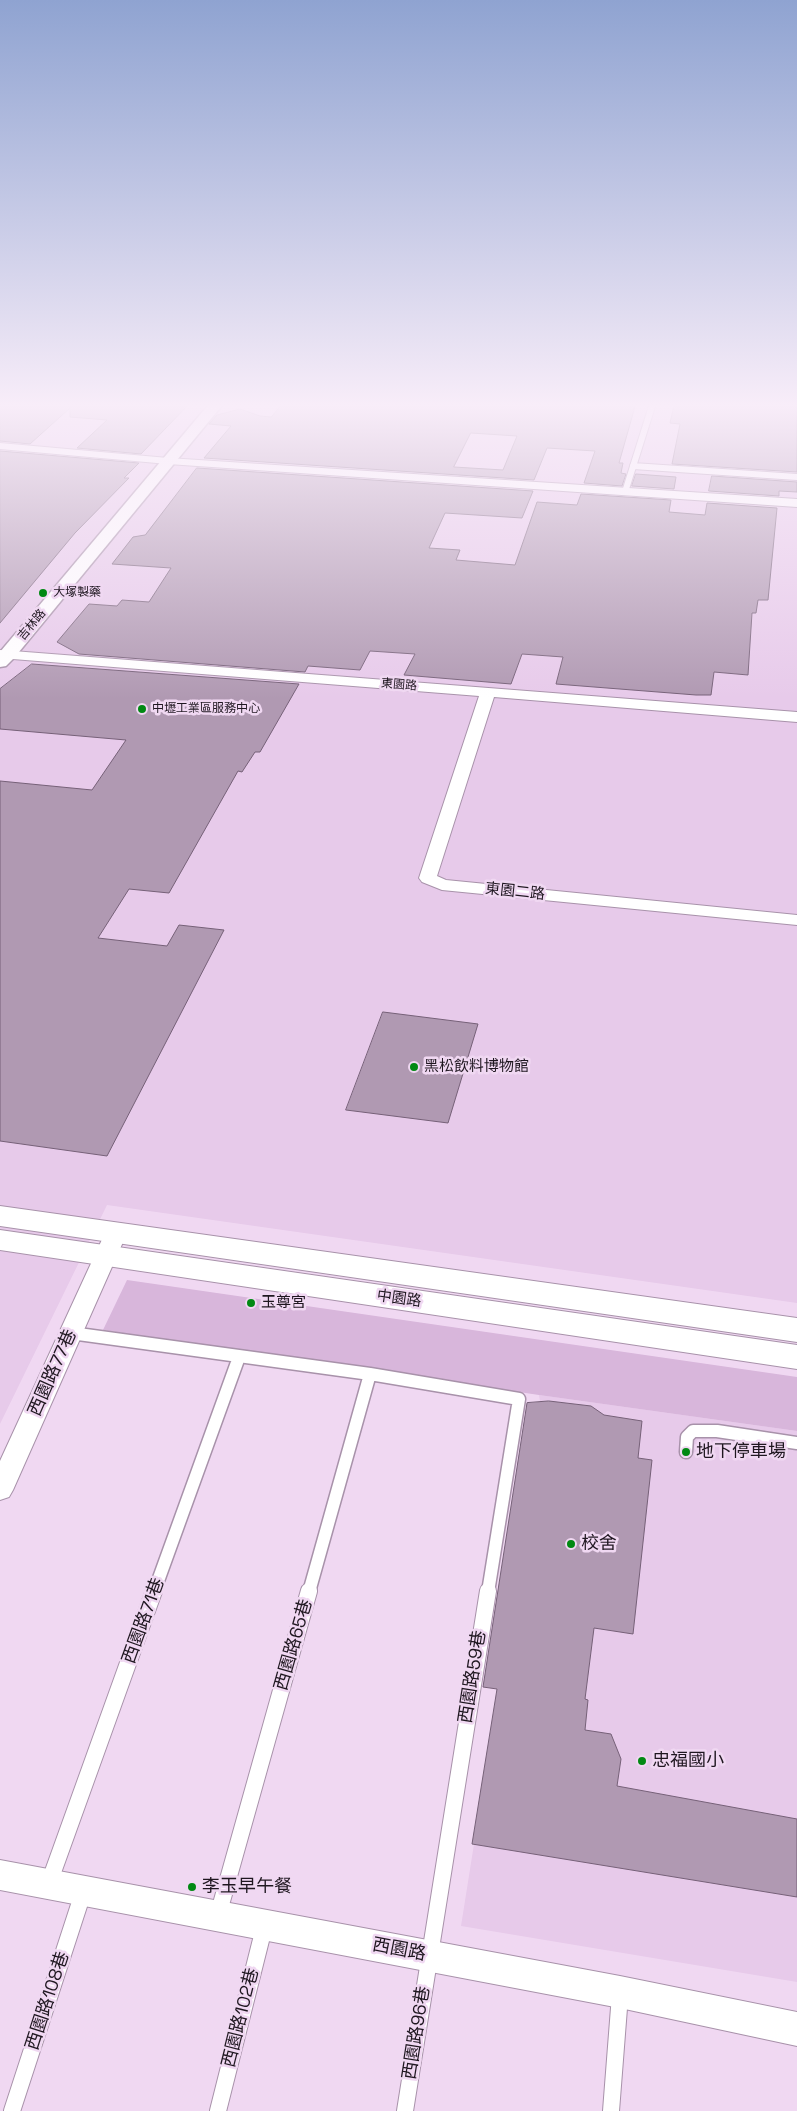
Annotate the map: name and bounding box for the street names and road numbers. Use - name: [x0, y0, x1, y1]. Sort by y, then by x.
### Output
- street label: 吉林路: [15, 607, 49, 643]
- street label: 東園路: [380, 676, 418, 694]
- street label: 東園二路: [484, 880, 546, 904]
- street label: 中園路: [375, 1287, 423, 1311]
- street label: 西園路77巷: [24, 1326, 82, 1420]
- street label: 西園路71巷: [119, 1575, 169, 1667]
- street label: 西園路65巷: [271, 1597, 317, 1693]
- street label: 西園路59巷: [455, 1629, 491, 1725]
- street label: 西園路: [370, 1934, 428, 1966]
- street label: 西園路108巷: [22, 1949, 74, 2053]
- street label: 西園路102巷: [218, 1966, 264, 2070]
- street label: 西園路96巷: [399, 1985, 435, 2081]

